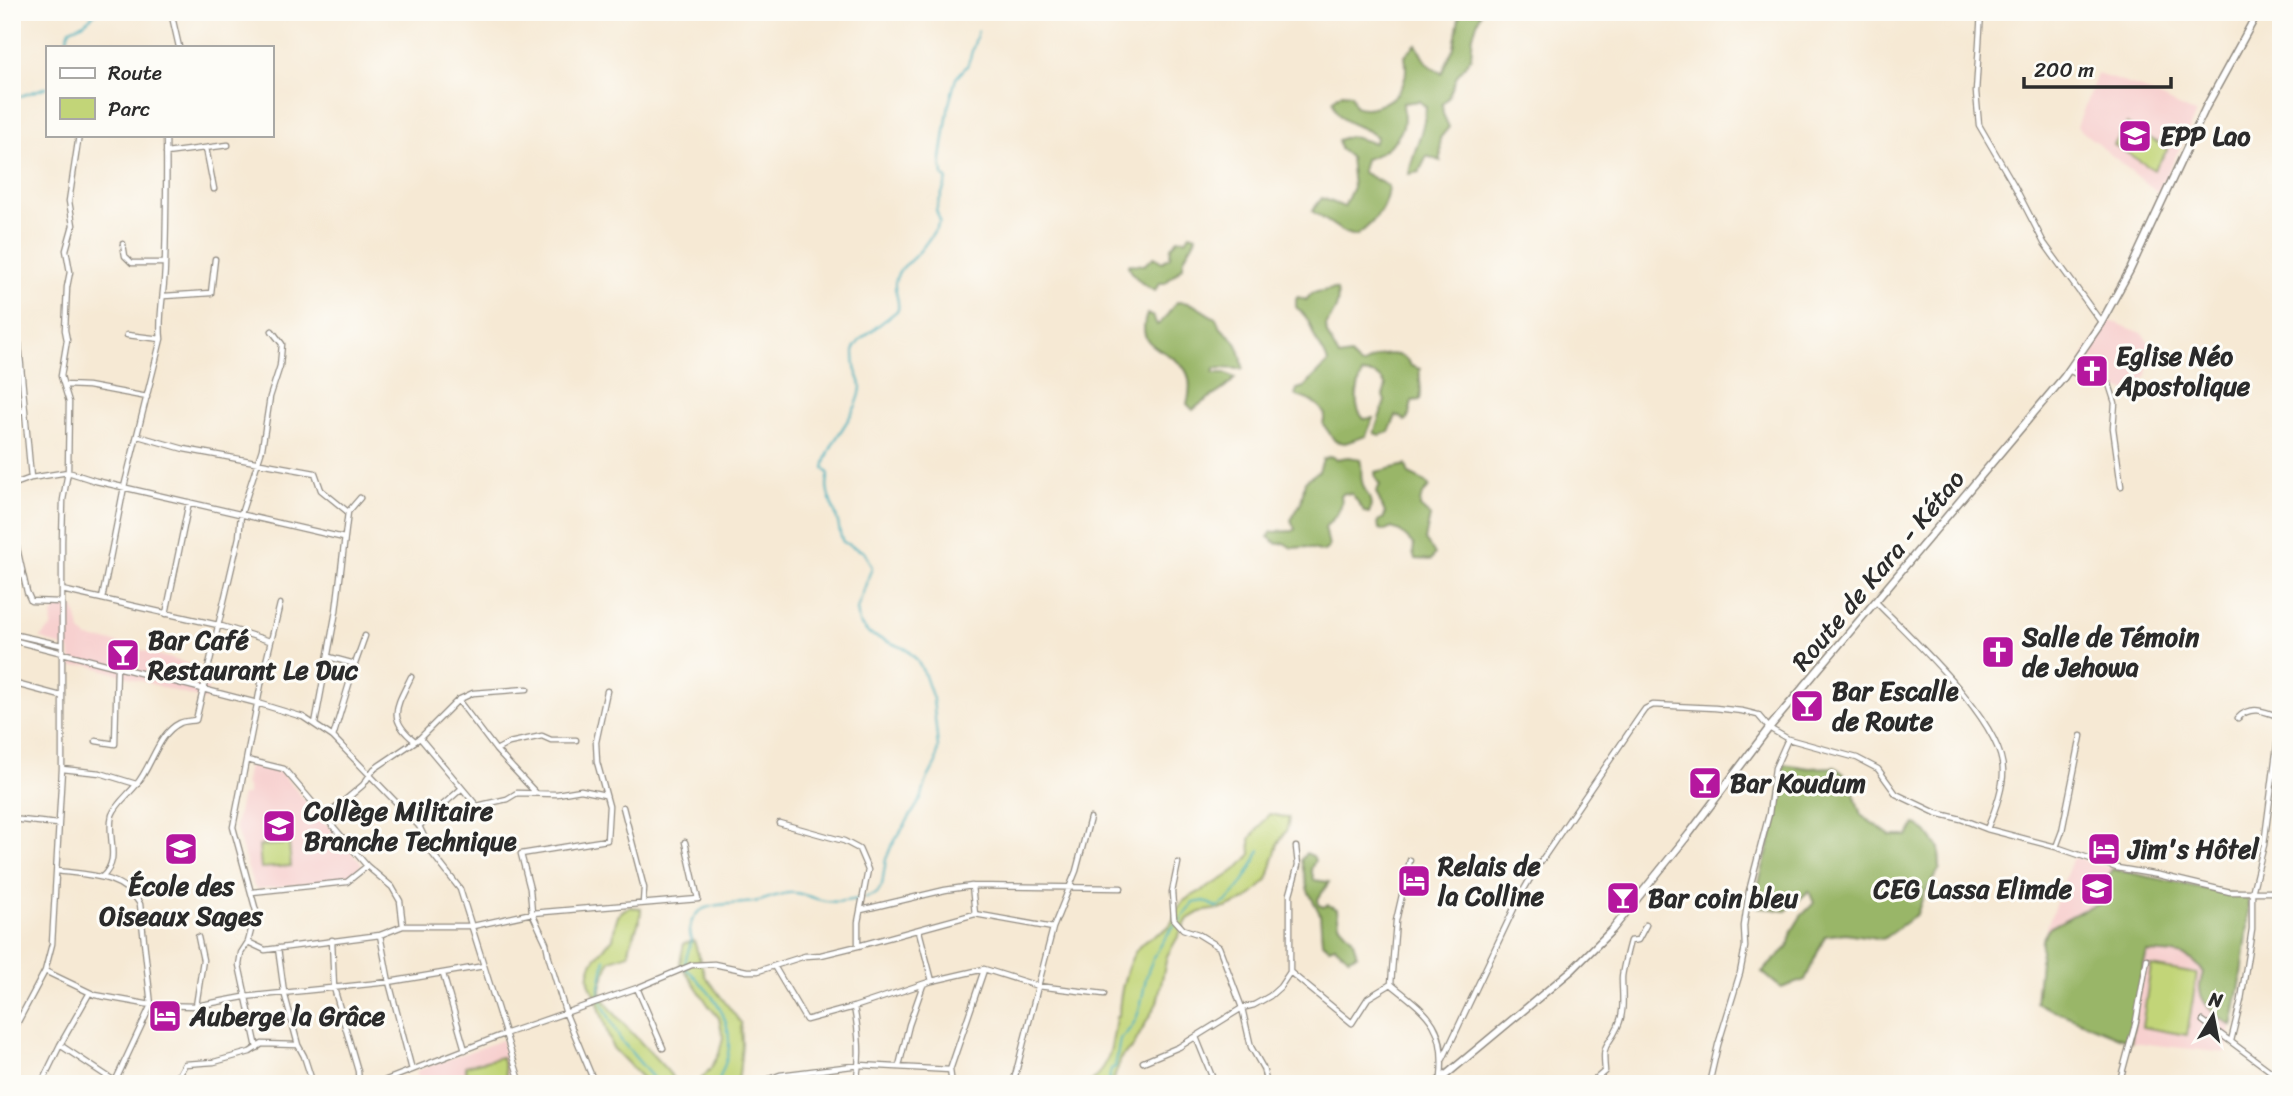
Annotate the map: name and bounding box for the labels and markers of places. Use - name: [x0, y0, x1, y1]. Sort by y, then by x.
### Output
- place label: EPP Lao: [2160, 113, 2251, 159]
- school or university icon: EPP Lao: [2116, 117, 2154, 155]
- place label: Eglise Néo Apostolique: [2115, 333, 2251, 409]
- church icon: Eglise Néo Apostolique: [2073, 352, 2111, 390]
- place label: Salle de Témoin de Jehowa: [2021, 614, 2199, 690]
- place label: Bar Café Restaurant Le Duc: [147, 617, 359, 693]
- church icon: Salle de Témoin de Jehowa: [1979, 633, 2017, 671]
- bar icon: Bar Café Restaurant Le Duc: [104, 636, 142, 674]
- place label: Bar Escalle de Route: [1832, 668, 1959, 744]
- bar icon: Bar Escalle de Route: [1788, 687, 1826, 725]
- place label: Bar Koudum: [1730, 760, 1866, 806]
- bar icon: Bar Koudum: [1686, 764, 1724, 802]
- place label: Collège Militaire Branche Technique: [303, 788, 517, 864]
- school or university icon: Collège Militaire Branche Technique: [260, 807, 298, 845]
- place label: Jim's Hôtel: [2126, 826, 2260, 872]
- school or university icon: École des Oiseaux Sages: [162, 830, 200, 868]
- hotel icon: Jim's Hôtel: [2085, 830, 2123, 868]
- place label: Relais de la Colline: [1437, 843, 1545, 919]
- hotel icon: Relais de la Colline: [1395, 862, 1433, 900]
- place label: École des Oiseaux Sages: [99, 863, 264, 939]
- place label: CEG Lassa Elimde: [1873, 866, 2073, 912]
- school or university icon: CEG Lassa Elimde: [2078, 870, 2116, 908]
- place label: Bar coin bleu: [1648, 875, 1799, 921]
- bar icon: Bar coin bleu: [1604, 879, 1642, 917]
- place label: Auberge la Grâce: [189, 993, 386, 1039]
- hotel icon: Auberge la Grâce: [146, 997, 184, 1035]

